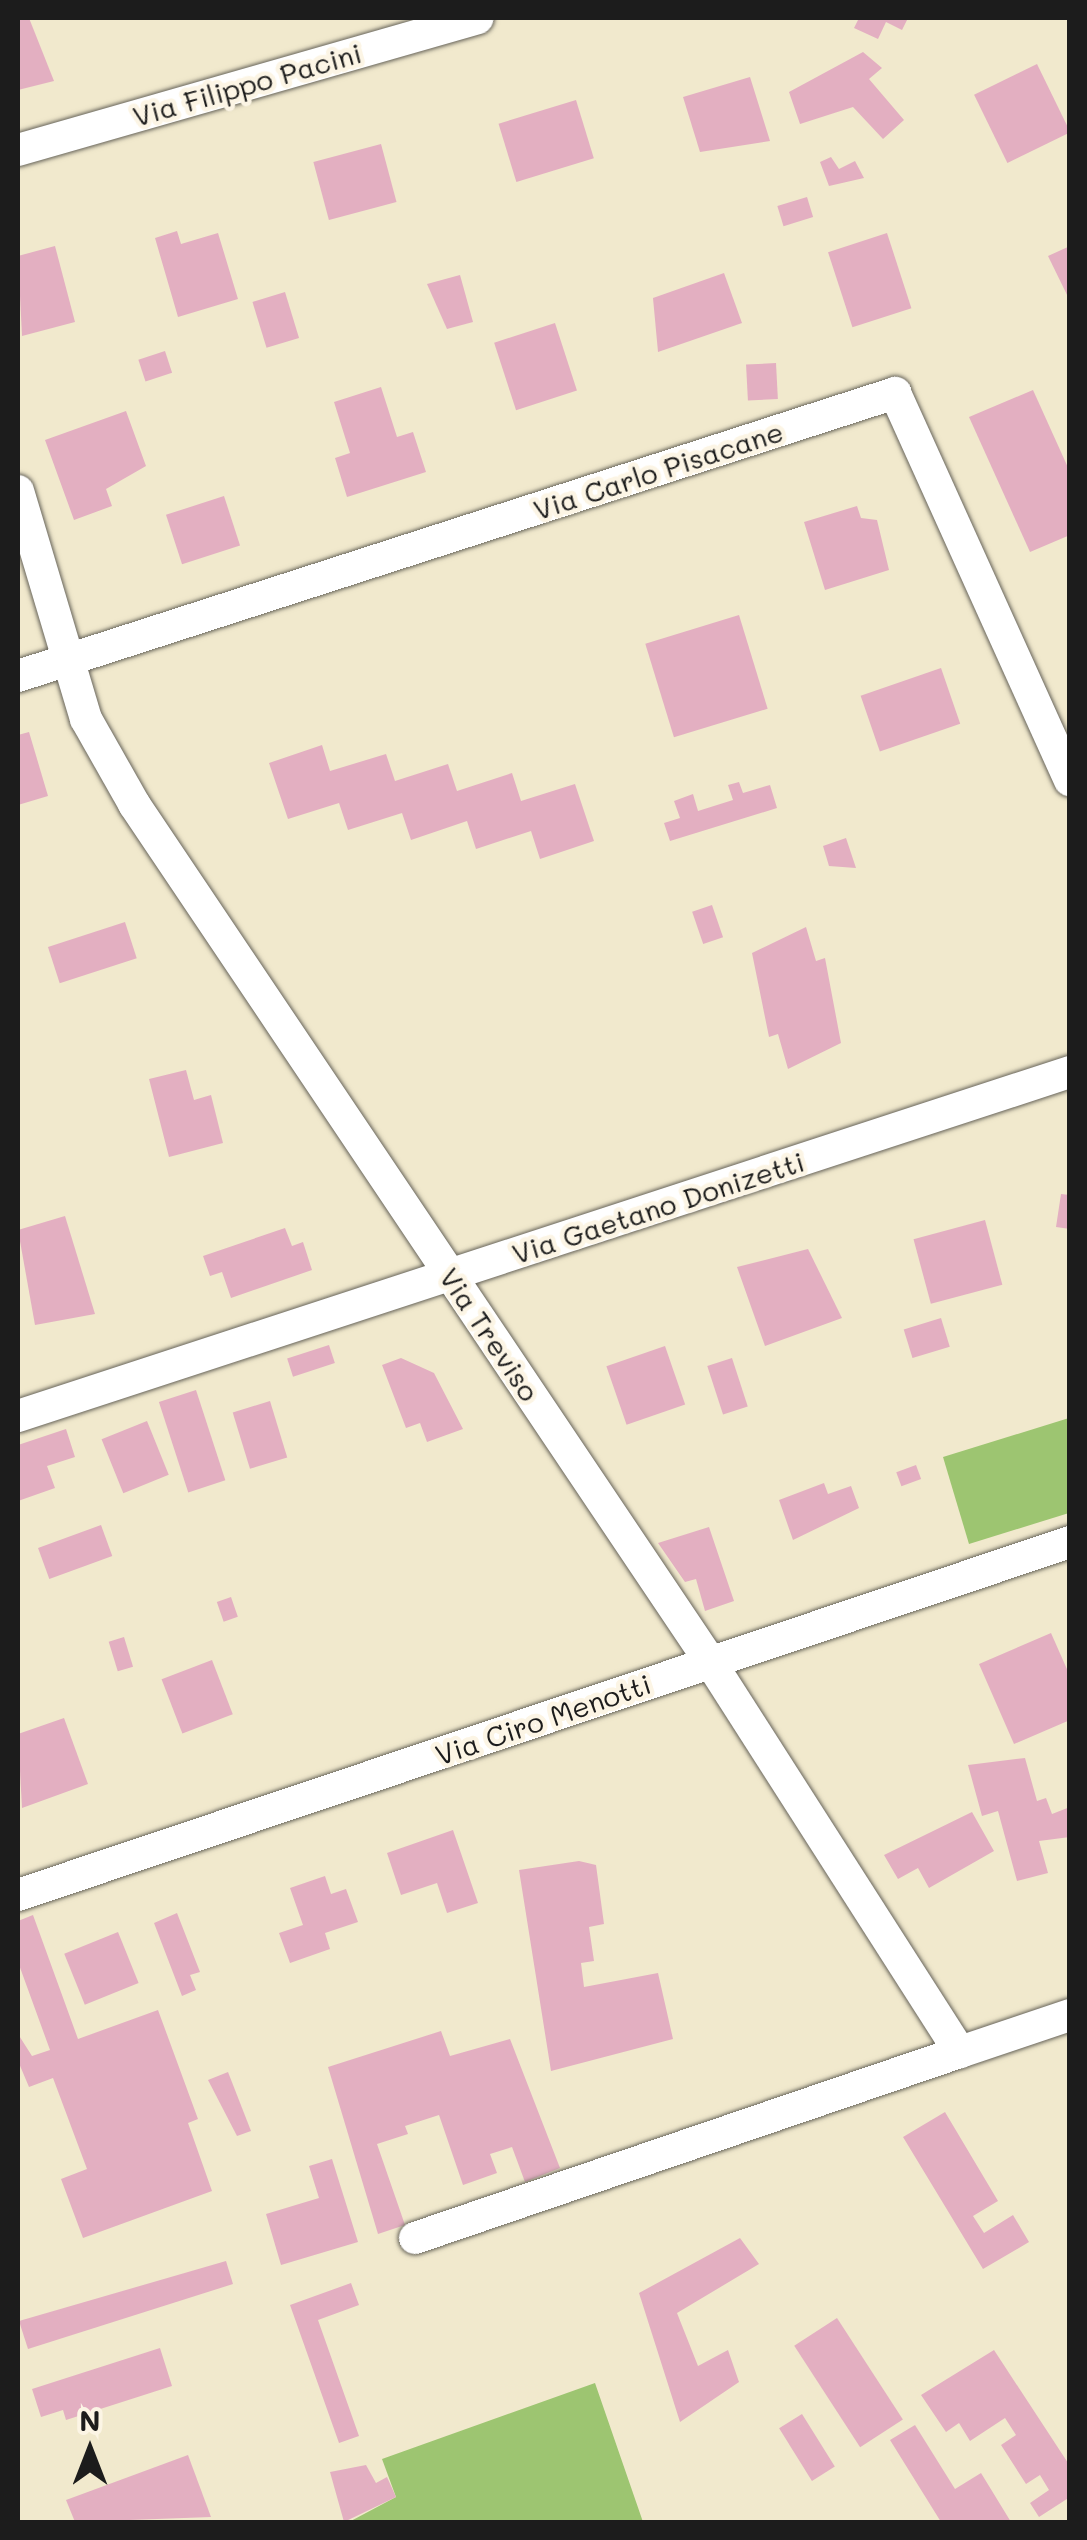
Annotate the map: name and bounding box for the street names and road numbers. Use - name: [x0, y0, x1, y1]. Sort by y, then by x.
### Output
- street label: Via Filippo Pacini: [129, 35, 365, 133]
- street label: Via Carlo Pisacane: [529, 414, 787, 526]
- street label: Via Gaetano Donizetti: [508, 1144, 808, 1270]
- street label: Via Treviso: [433, 1261, 547, 1407]
- street label: Via Ciro Menotti: [431, 1666, 655, 1772]

